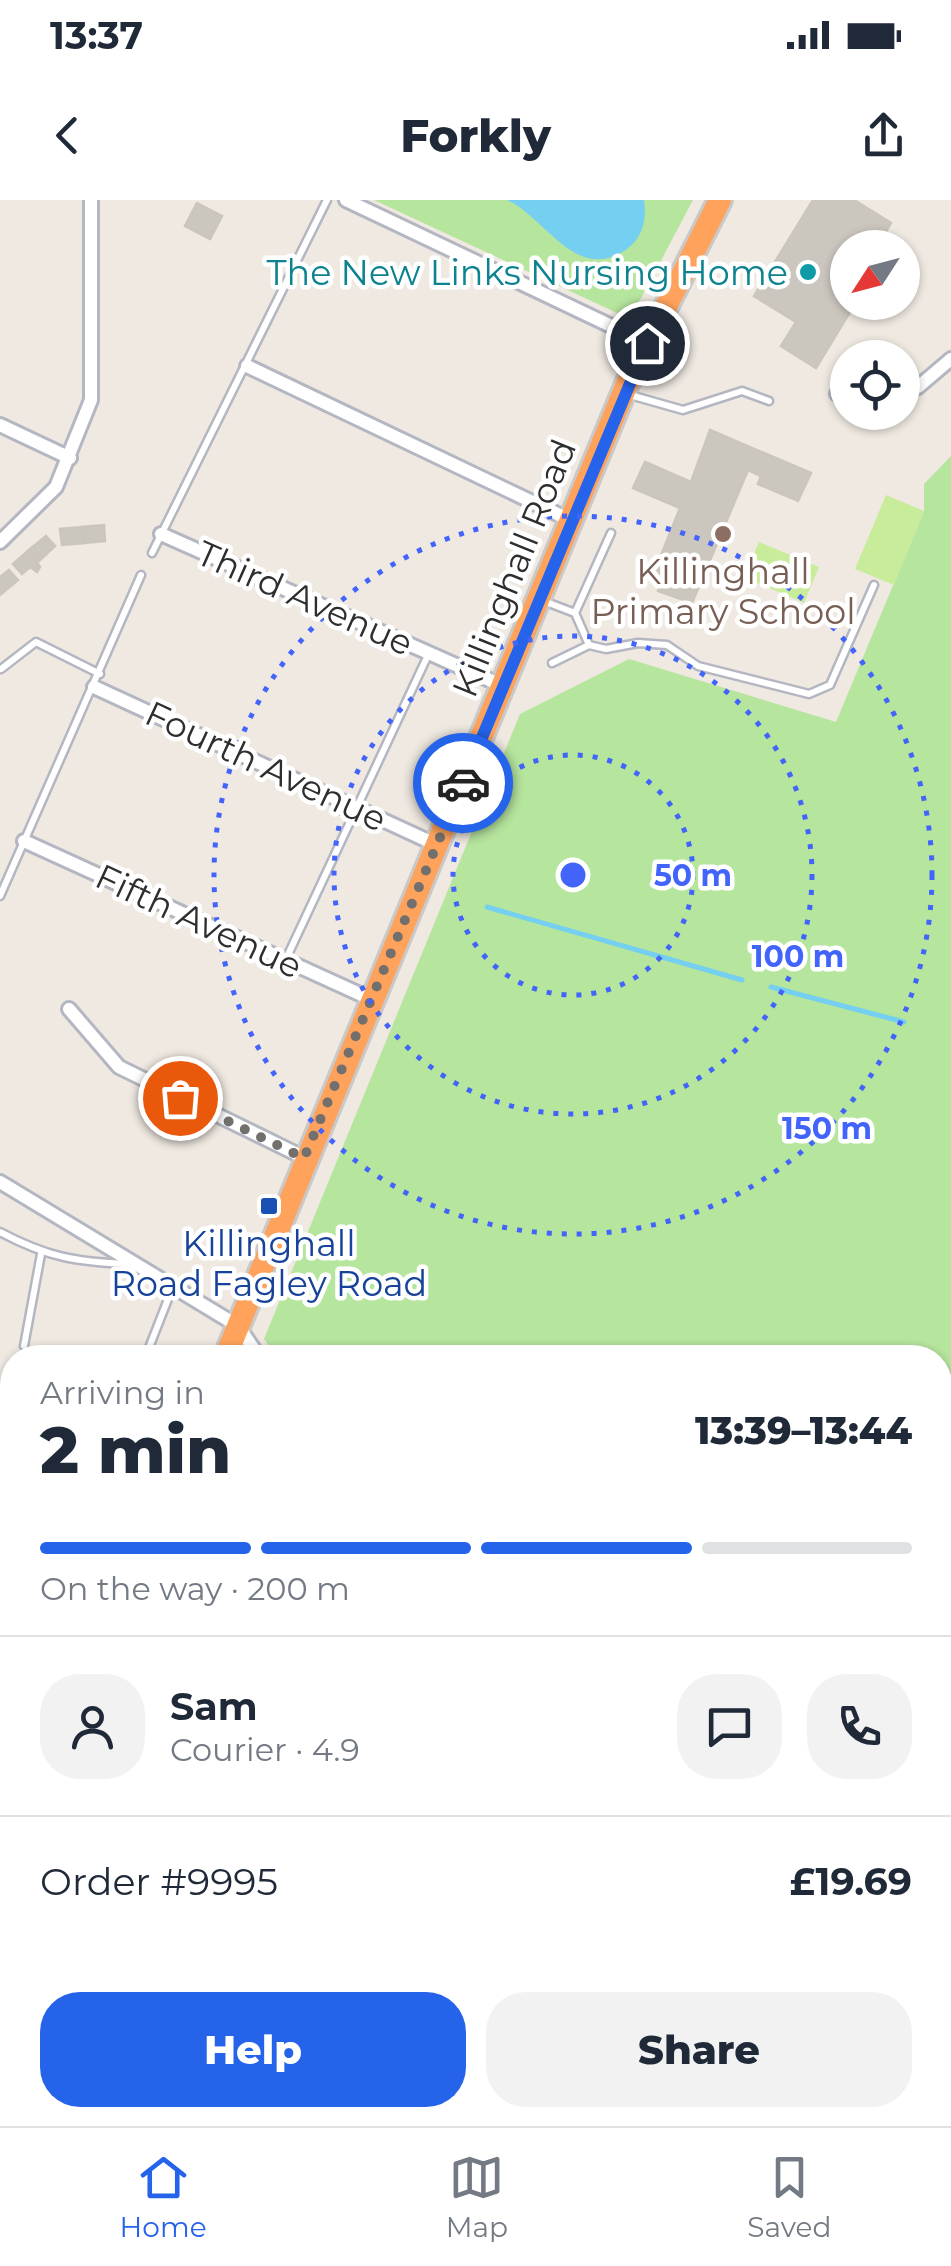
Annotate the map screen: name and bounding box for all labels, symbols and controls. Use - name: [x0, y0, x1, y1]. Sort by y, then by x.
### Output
- text: 13:37: [50, 12, 143, 59]
- icon: back: [40, 108, 95, 163]
- text: Forkly: [400, 108, 551, 163]
- icon: share: [856, 108, 911, 163]
- north arrow: [830, 230, 920, 320]
- map controls: [830, 230, 920, 430]
- place label: The New Links Nursing Home: [267, 251, 788, 294]
- marker: The New Links Nursing Home: [797, 261, 819, 283]
- pin: [605, 301, 690, 386]
- icon: home: [620, 316, 675, 371]
- button: locate: [830, 340, 920, 430]
- street label: Killinghall Road: [443, 433, 585, 703]
- marker: Killinghall Primary School: [712, 523, 734, 545]
- street label: Third Avenue: [190, 531, 420, 665]
- place label: Killinghall Primary School: [590, 550, 856, 633]
- street label: Fourth Avenue: [139, 691, 393, 841]
- courier: [413, 733, 513, 833]
- icon: car: [436, 756, 491, 811]
- street label: Fifth Avenue: [89, 854, 309, 988]
- centre of rings: [555, 857, 591, 893]
- text: 50 m: [654, 857, 732, 894]
- text: 100 m: [752, 938, 844, 975]
- pin: [138, 1056, 223, 1141]
- icon: bag: [153, 1071, 208, 1126]
- text: 150 m: [782, 1110, 872, 1147]
- marker: Killinghall Road Fagley Road: [258, 1195, 280, 1217]
- place label: Killinghall Road Fagley Road: [111, 1222, 427, 1305]
- text: Arriving in: [40, 1373, 205, 1412]
- text: 13:39–13:44: [695, 1407, 912, 1454]
- text: 2 min: [40, 1410, 231, 1489]
- text: On the way · 200 m: [40, 1569, 350, 1608]
- button: person: [40, 1674, 145, 1779]
- button: chat: [677, 1674, 782, 1779]
- button: phone: [807, 1674, 912, 1779]
- text: Sam: [170, 1683, 258, 1730]
- text: Courier · 4.9: [170, 1730, 360, 1769]
- text: Order #9995: [40, 1858, 278, 1905]
- text: £19.69: [790, 1858, 912, 1905]
- button: Help: [40, 1992, 466, 2107]
- button: Share: [486, 1992, 912, 2107]
- tab: Home: [120, 2150, 207, 2244]
- tab: Map: [446, 2150, 508, 2244]
- tab: Saved: [747, 2150, 831, 2244]

